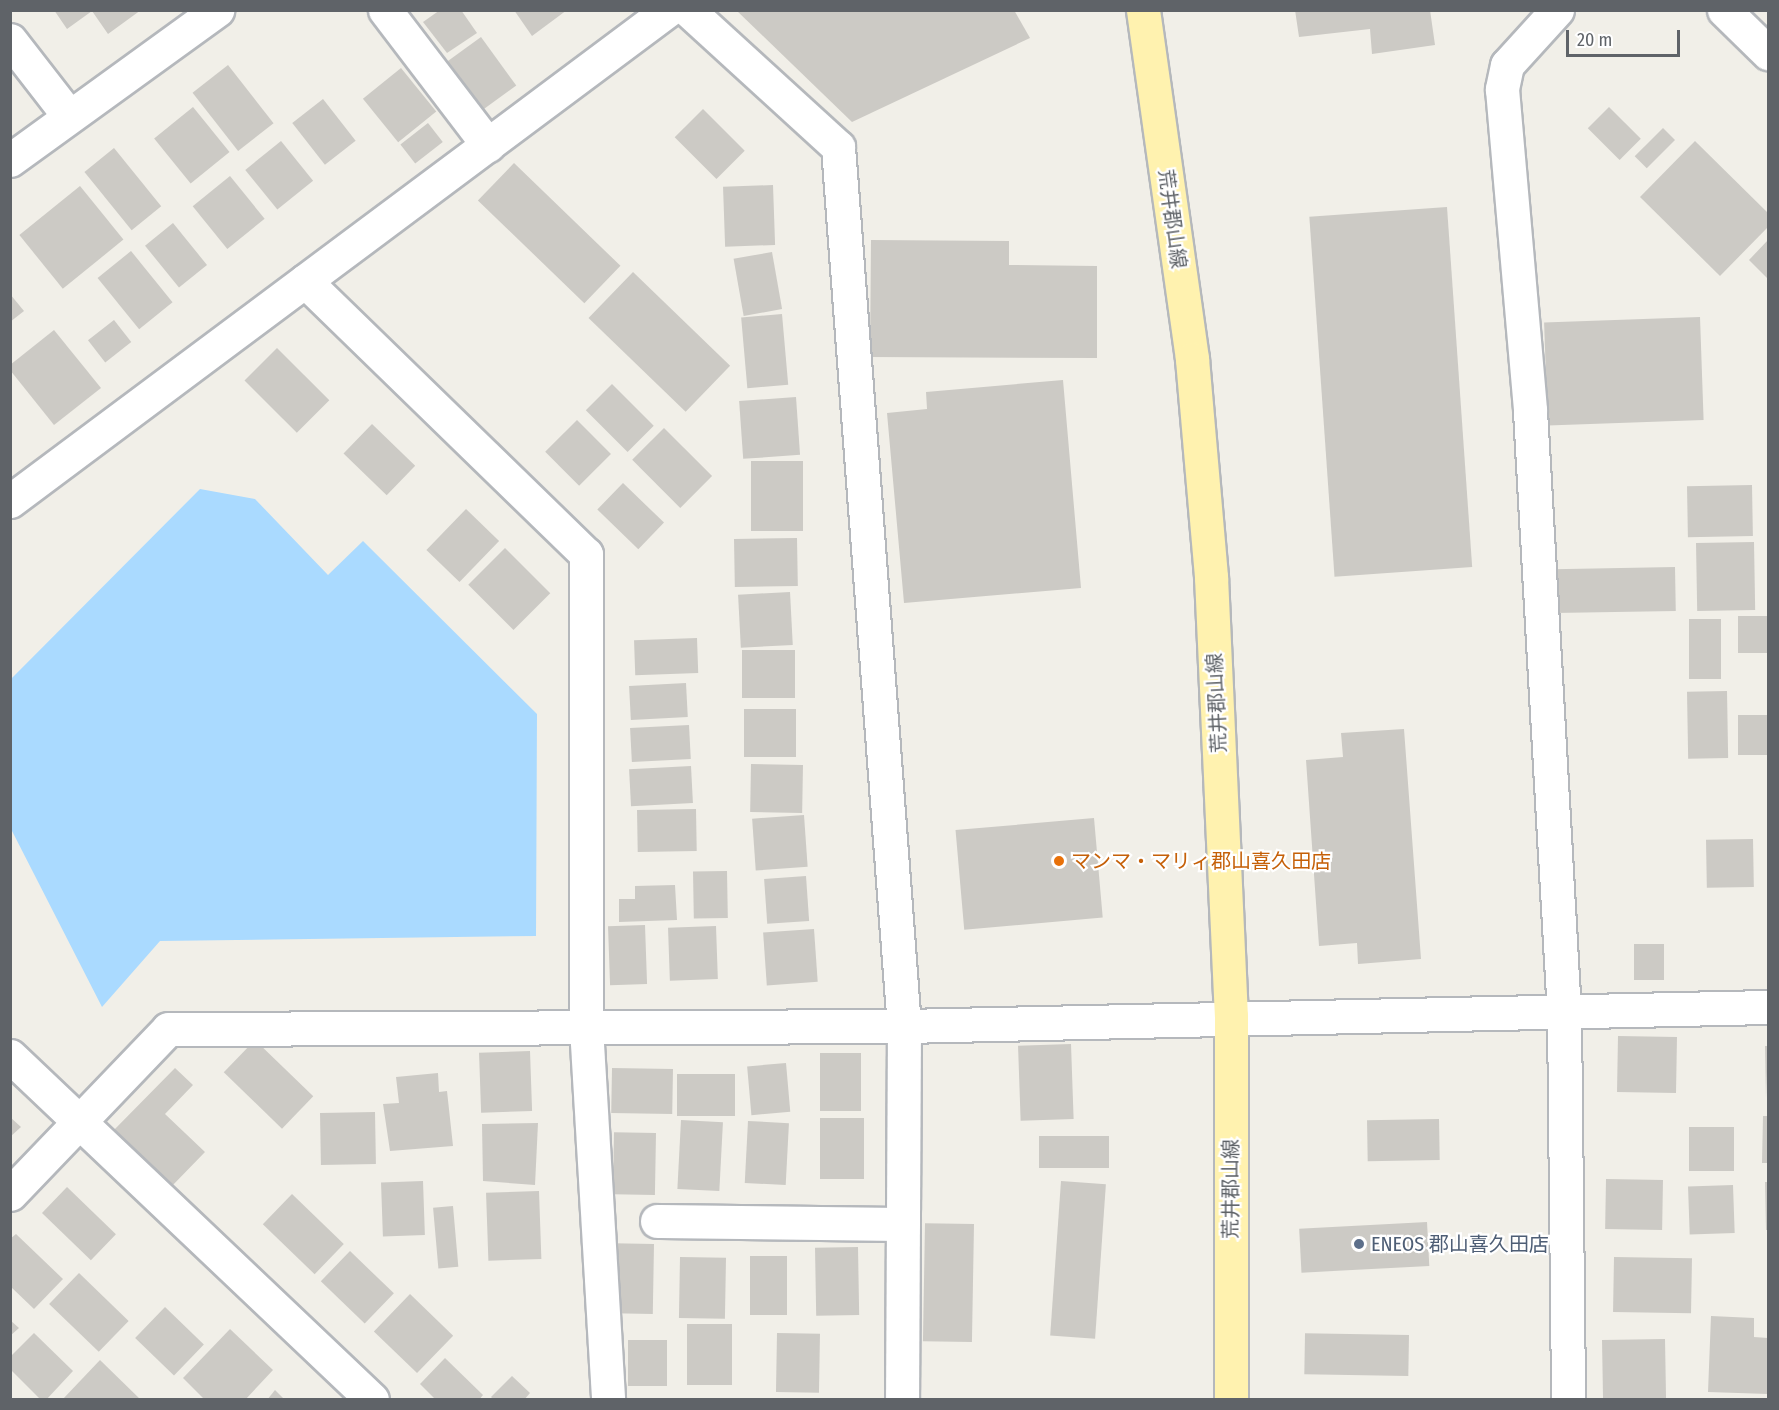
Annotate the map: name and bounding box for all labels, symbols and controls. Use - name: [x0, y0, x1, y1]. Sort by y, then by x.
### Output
- scale bar: [1569, 18, 1683, 56]
- text: 20 m: [1577, 29, 1612, 51]
- street label: 荒井郡山線: [1153, 168, 1191, 270]
- street label: 荒井郡山線: [1202, 652, 1232, 754]
- place label: マンマ・マリィ郡山喜久田店: [1071, 849, 1331, 873]
- marker: マンマ・マリィ郡山喜久田店: [1052, 854, 1066, 868]
- street label: 荒井郡山線: [1219, 1139, 1243, 1239]
- place label: ENEOS 郡山喜久田店: [1371, 1232, 1549, 1256]
- marker: ENEOS 郡山喜久田店: [1352, 1237, 1366, 1251]

